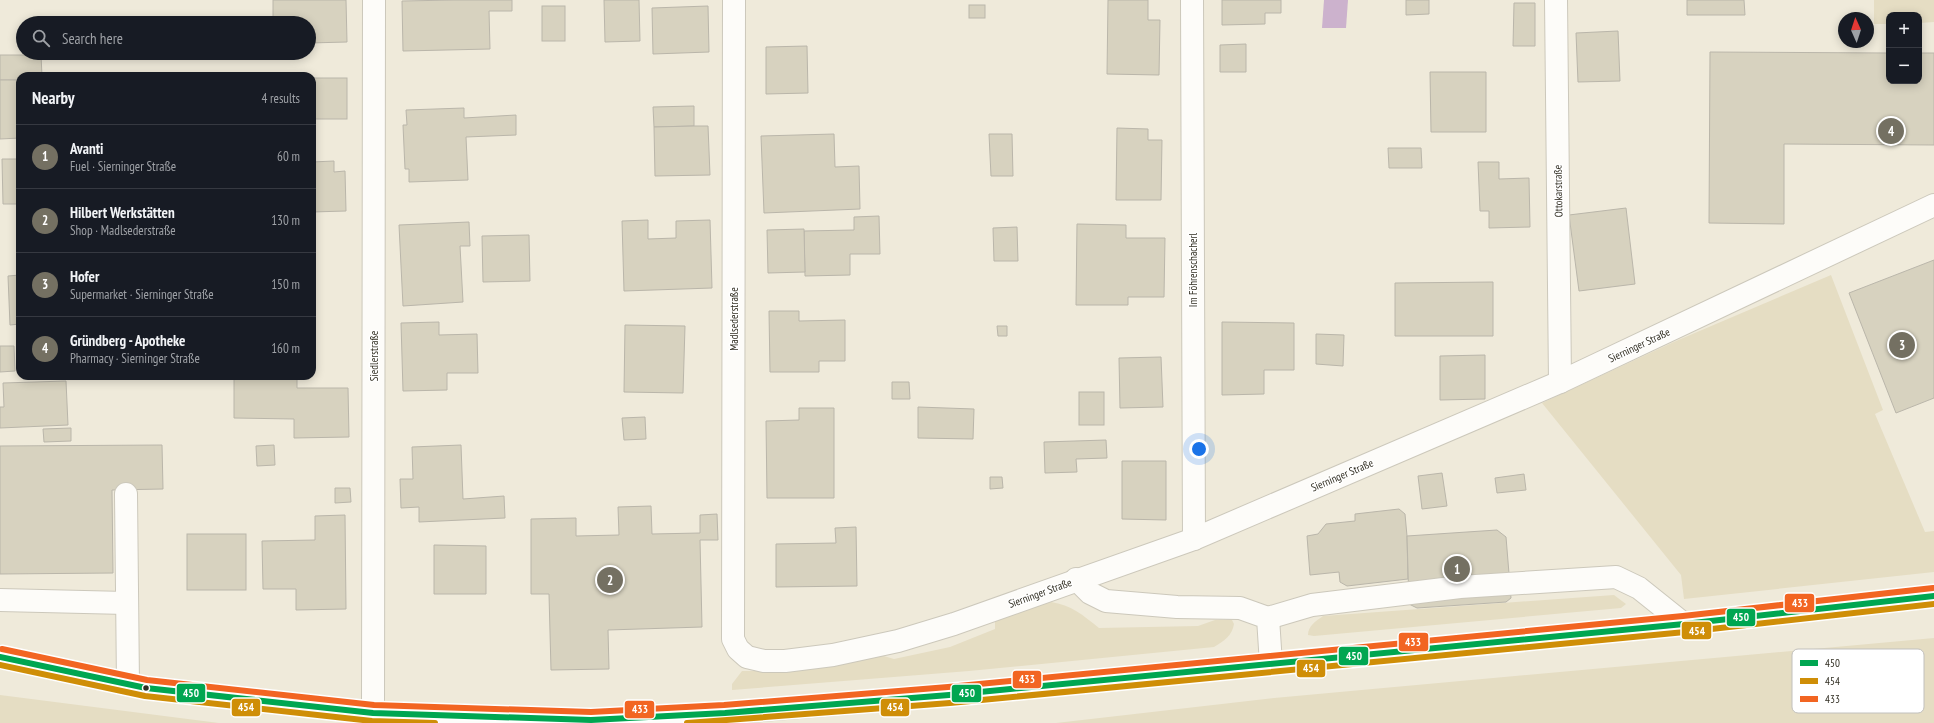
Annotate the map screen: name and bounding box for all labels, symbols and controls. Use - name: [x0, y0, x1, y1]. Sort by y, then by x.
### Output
- north arrow: [1838, 12, 1874, 48]
- map controls: [1886, 12, 1922, 84]
- button: +: [1886, 12, 1922, 48]
- search box: [16, 16, 316, 60]
- icon: search: [30, 27, 52, 49]
- text: Search here: [62, 29, 123, 48]
- button: −: [1886, 48, 1922, 84]
- text: Nearby: [32, 87, 75, 109]
- text: 4 results: [261, 90, 300, 107]
- pin: 4: [1878, 116, 1904, 146]
- text: Avanti: [70, 139, 103, 158]
- text: 1: [42, 148, 48, 165]
- text: 60 m: [277, 148, 300, 165]
- text: Fuel · Sierninger Straße: [70, 158, 176, 175]
- street label: Ottokarstraße: [1551, 164, 1565, 217]
- text: Hilbert Werkstätten: [70, 203, 175, 222]
- text: 2: [42, 212, 48, 229]
- text: 130 m: [271, 212, 300, 229]
- text: Shop · Madlsederstraße: [70, 222, 176, 239]
- street label: Im Föhrenschacherl: [1186, 232, 1200, 307]
- text: Hofer: [70, 267, 99, 286]
- text: 3: [42, 276, 48, 293]
- text: 150 m: [271, 276, 300, 293]
- text: Supermarket · Sierninger Straße: [70, 286, 214, 303]
- street label: Madlsederstraße: [727, 287, 741, 351]
- street label: Sierninger Straße: [1606, 324, 1672, 365]
- street label: Siedlerstraße: [367, 330, 381, 381]
- pin: 3: [1889, 330, 1915, 360]
- text: Gründberg - Apotheke: [70, 331, 186, 350]
- text: 4: [42, 340, 48, 357]
- text: 160 m: [271, 340, 300, 357]
- text: Pharmacy · Sierninger Straße: [70, 350, 200, 367]
- your location: [1189, 439, 1209, 459]
- street label: Sierninger Straße: [1309, 455, 1376, 494]
- pin: 1: [1444, 554, 1470, 584]
- pin: 2: [597, 565, 623, 595]
- street label: Sierninger Straße: [1006, 575, 1074, 611]
- line badge: 433: [1784, 593, 1815, 613]
- text: 433: [1792, 596, 1808, 610]
- line badge: 450: [1726, 608, 1756, 627]
- text: 450: [1733, 610, 1749, 624]
- line badge: 454: [1681, 621, 1712, 640]
- text: 454: [1689, 624, 1706, 638]
- line badge: 433: [1398, 632, 1429, 652]
- text: 433: [1405, 635, 1421, 649]
- line badge: 450: [1338, 646, 1369, 666]
- text: 450: [1346, 649, 1362, 663]
- legend: [1792, 649, 1924, 713]
- text: 450: [1825, 656, 1840, 670]
- line badge: 454: [1296, 659, 1326, 678]
- text: 454: [1303, 661, 1320, 675]
- line badge: 433: [1012, 670, 1042, 689]
- text: 433: [1019, 672, 1035, 686]
- text: 454: [1825, 674, 1840, 688]
- unlabelled marker: [141, 683, 151, 693]
- line badge: 450: [176, 683, 206, 703]
- line badge: 450: [951, 684, 982, 703]
- text: 450: [183, 686, 199, 700]
- text: 450: [959, 686, 975, 700]
- text: 433: [1825, 692, 1840, 706]
- line badge: 454: [231, 698, 261, 717]
- line badge: 454: [880, 698, 910, 717]
- text: 454: [238, 700, 255, 714]
- line badge: 433: [624, 700, 655, 719]
- text: 454: [887, 700, 904, 714]
- text: 433: [632, 702, 648, 716]

